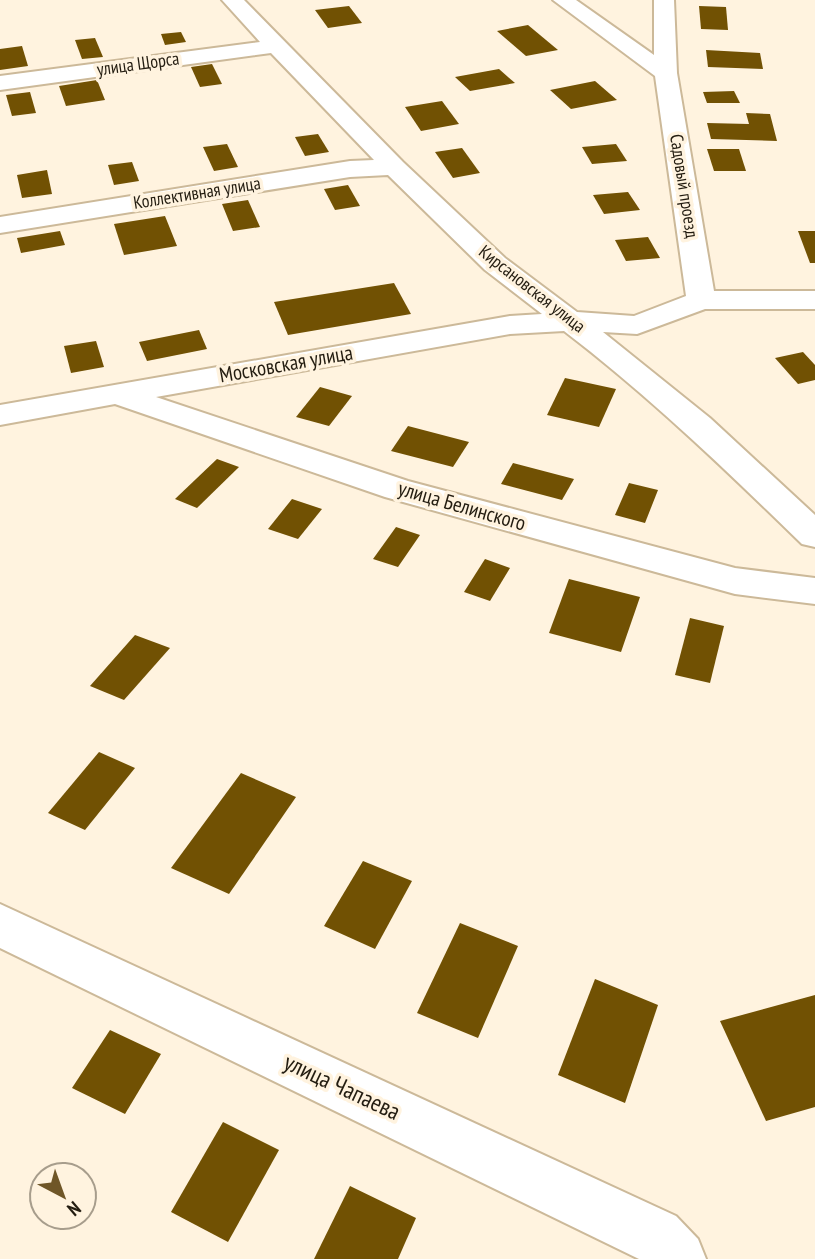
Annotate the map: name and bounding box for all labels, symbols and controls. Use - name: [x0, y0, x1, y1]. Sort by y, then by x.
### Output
- street label: улица Щорса: [95, 46, 181, 81]
- street label: Садовый проезд: [665, 132, 704, 240]
- street label: Коллективная улица: [132, 171, 262, 214]
- street label: Кирсановская улица: [474, 240, 590, 337]
- street label: Московская улица: [217, 338, 355, 389]
- street label: улица Белинского: [395, 474, 529, 537]
- street label: улица Чапаева: [279, 1046, 405, 1127]
- north arrow: [28, 1161, 98, 1231]
- text: N: [62, 1196, 86, 1221]

